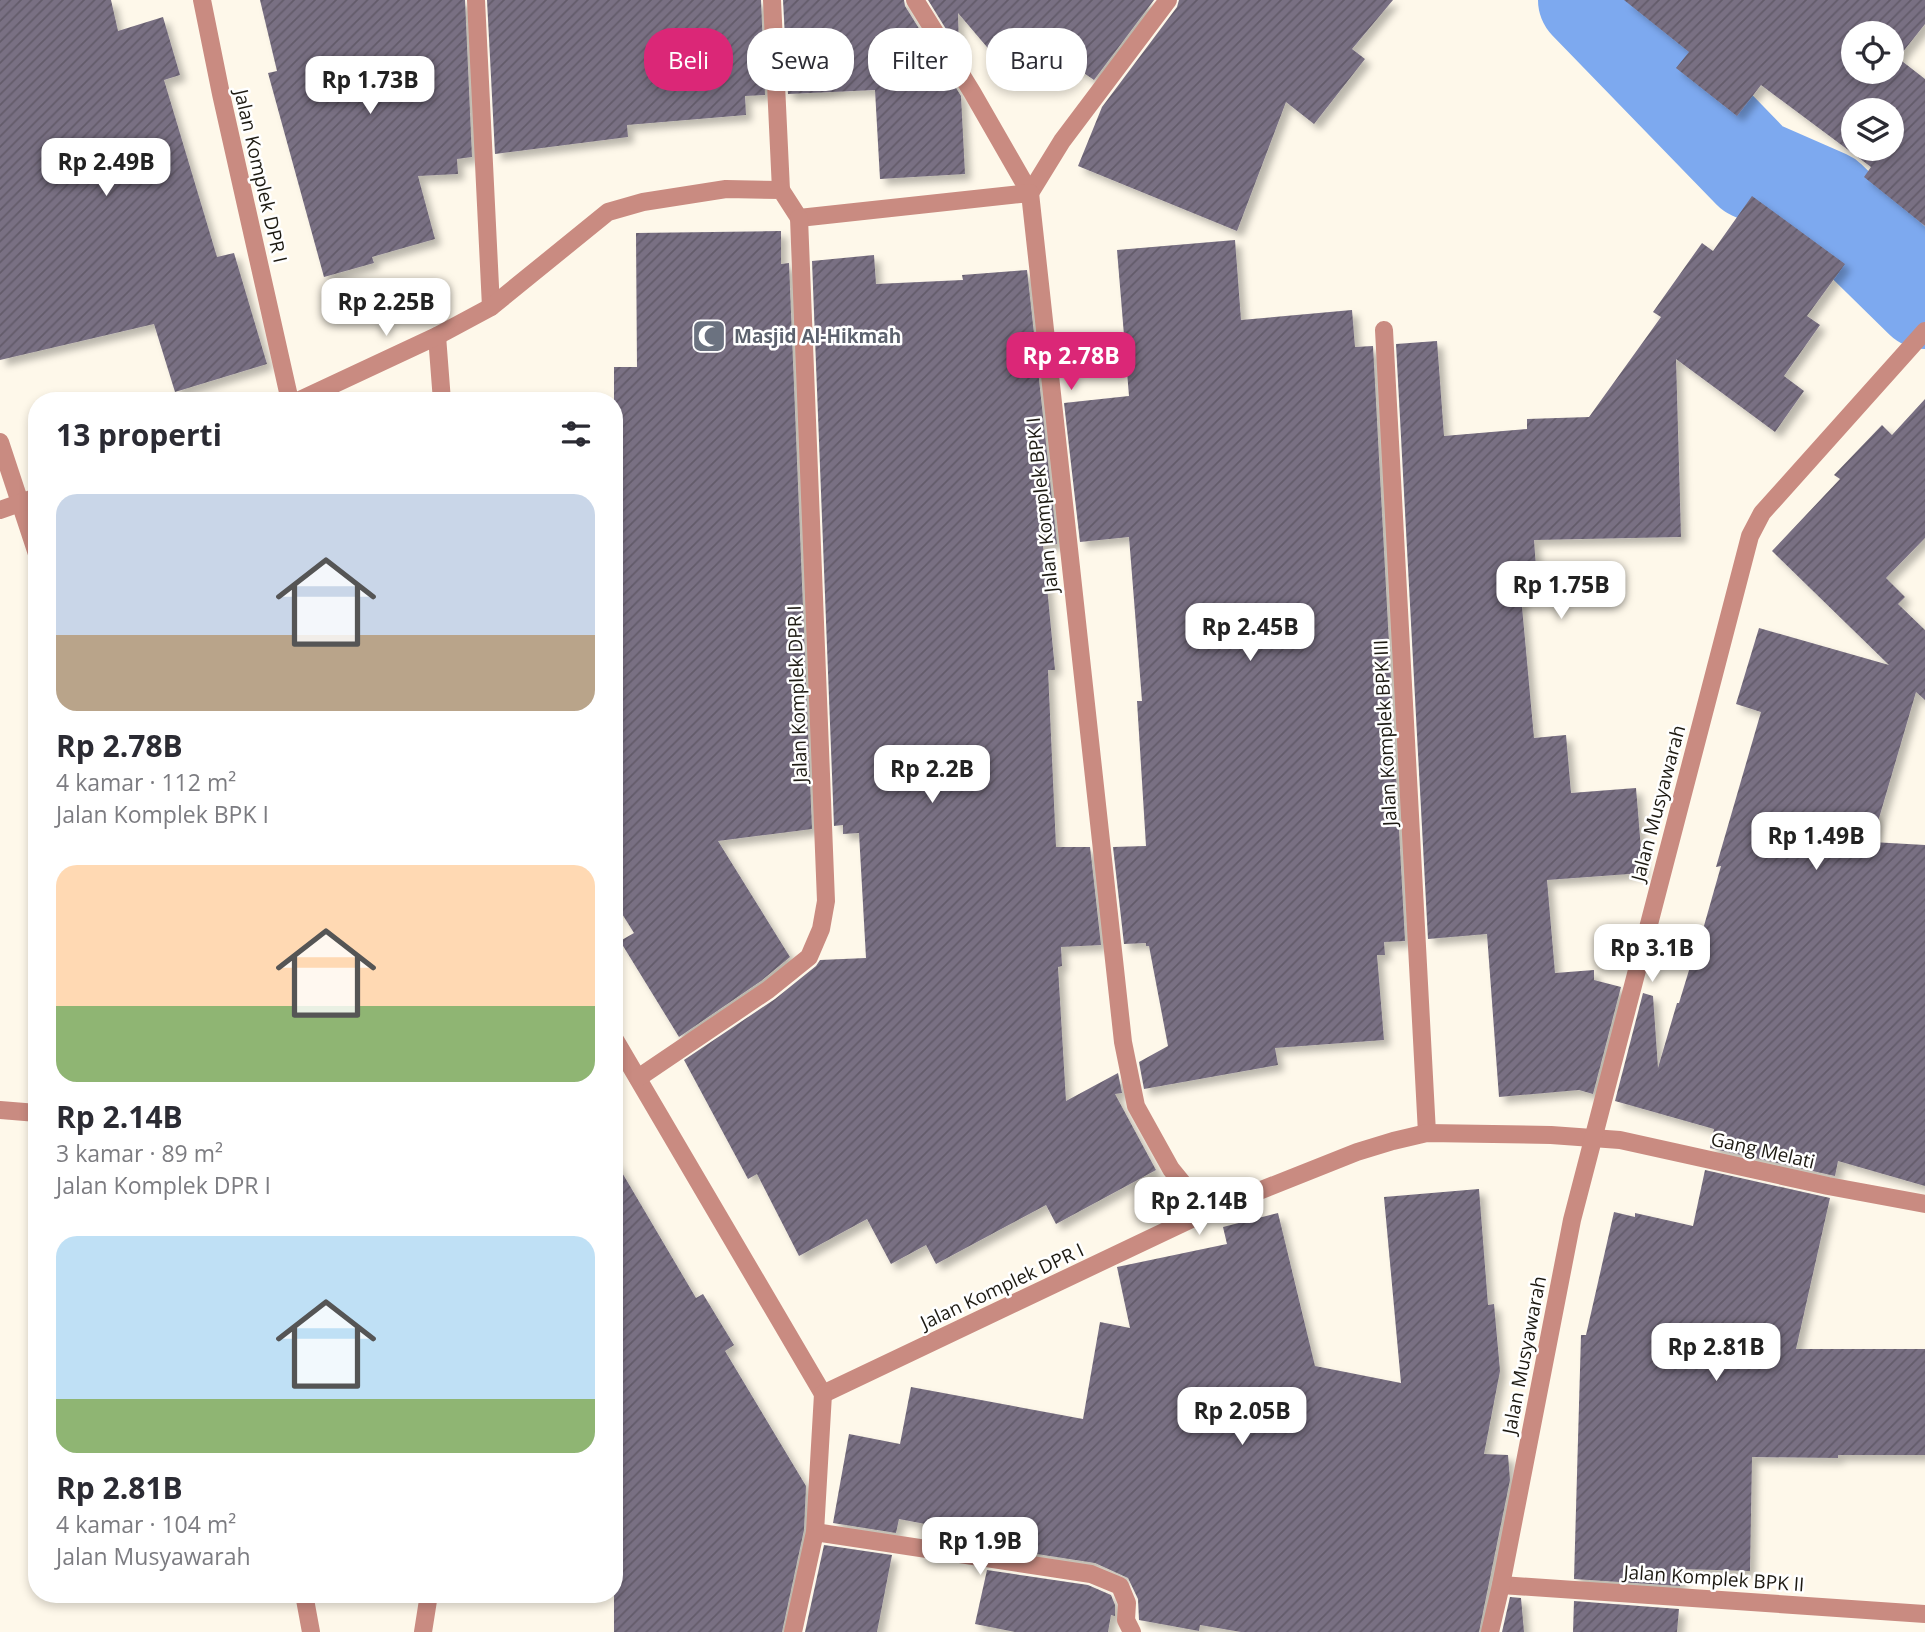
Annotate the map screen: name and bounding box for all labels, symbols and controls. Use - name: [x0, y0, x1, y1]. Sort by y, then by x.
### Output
- map controls: [1841, 21, 1904, 161]
- button: locate: [1841, 21, 1904, 84]
- chip: Beli: [644, 28, 733, 91]
- chip: Sewa: [747, 28, 854, 91]
- chip: Filter: [868, 28, 972, 91]
- chip: Baru: [986, 28, 1087, 91]
- pin: Rp 1.73B: [298, 57, 442, 116]
- text: Rp 1.73B: [321, 63, 419, 95]
- street label: Jalan Komplek DPR I: [228, 85, 294, 265]
- button: layers: [1841, 98, 1904, 161]
- pin: Rp 2.49B: [34, 138, 178, 198]
- text: Rp 2.49B: [57, 145, 155, 177]
- pin: Rp 2.25B: [314, 278, 458, 338]
- text: Rp 2.25B: [337, 285, 435, 317]
- mosque icon: Masjid Al-Hikmah: [690, 317, 728, 355]
- place label: Masjid Al-Hikmah: [734, 323, 901, 349]
- pin: Rp 2.78B: [999, 332, 1143, 392]
- text: Rp 2.78B: [1022, 339, 1120, 371]
- text: 13 properti: [56, 414, 222, 455]
- icon: filters: [557, 415, 595, 453]
- street label: Jalan Komplek BPK I: [1020, 416, 1064, 596]
- icon: home: [263, 539, 389, 665]
- pin: Rp 1.75B: [1489, 562, 1633, 621]
- text: Rp 1.75B: [1512, 568, 1610, 600]
- pin: Rp 2.45B: [1178, 604, 1322, 663]
- street label: Jalan Komplek DPR I: [781, 605, 813, 785]
- text: Rp 2.45B: [1201, 610, 1299, 642]
- street label: Jalan Komplek BPK III: [1367, 639, 1403, 829]
- street label: Jalan Musyawarah: [1624, 722, 1691, 886]
- text: Rp 2.78B: [56, 725, 183, 766]
- pin: Rp 2.2B: [867, 746, 997, 805]
- text: Rp 2.2B: [890, 752, 974, 784]
- text: 4 kamar · 112 m²: [56, 766, 236, 798]
- text: Jalan Komplek BPK I: [56, 798, 269, 830]
- pin: Rp 1.49B: [1744, 812, 1888, 872]
- text: Rp 1.49B: [1767, 819, 1865, 851]
- icon: home: [263, 910, 389, 1036]
- pin: Rp 3.1B: [1587, 925, 1717, 984]
- text: Rp 3.1B: [1610, 931, 1694, 963]
- text: Rp 2.14B: [56, 1096, 183, 1137]
- street label: Gang Melati: [1708, 1125, 1818, 1175]
- text: 3 kamar · 89 m²: [56, 1137, 223, 1169]
- text: Jalan Komplek DPR I: [56, 1169, 271, 1201]
- pin: Rp 2.14B: [1127, 1178, 1271, 1237]
- text: Rp 2.14B: [1150, 1184, 1248, 1216]
- street label: Jalan Komplek DPR I: [914, 1237, 1088, 1336]
- street label: Jalan Musyawarah: [1496, 1274, 1552, 1438]
- icon: home: [263, 1281, 389, 1407]
- pin: Rp 2.81B: [1644, 1324, 1788, 1383]
- text: Rp 2.81B: [1667, 1330, 1765, 1362]
- pin: Rp 2.05B: [1170, 1388, 1314, 1447]
- text: Rp 2.05B: [1193, 1394, 1291, 1426]
- text: Rp 2.81B: [56, 1467, 183, 1508]
- text: 4 kamar · 104 m²: [56, 1508, 236, 1540]
- pin: Rp 1.9B: [915, 1518, 1045, 1577]
- text: Rp 1.9B: [938, 1524, 1022, 1556]
- text: Jalan Musyawarah: [56, 1540, 251, 1572]
- street label: Jalan Komplek BPK II: [1621, 1559, 1805, 1597]

